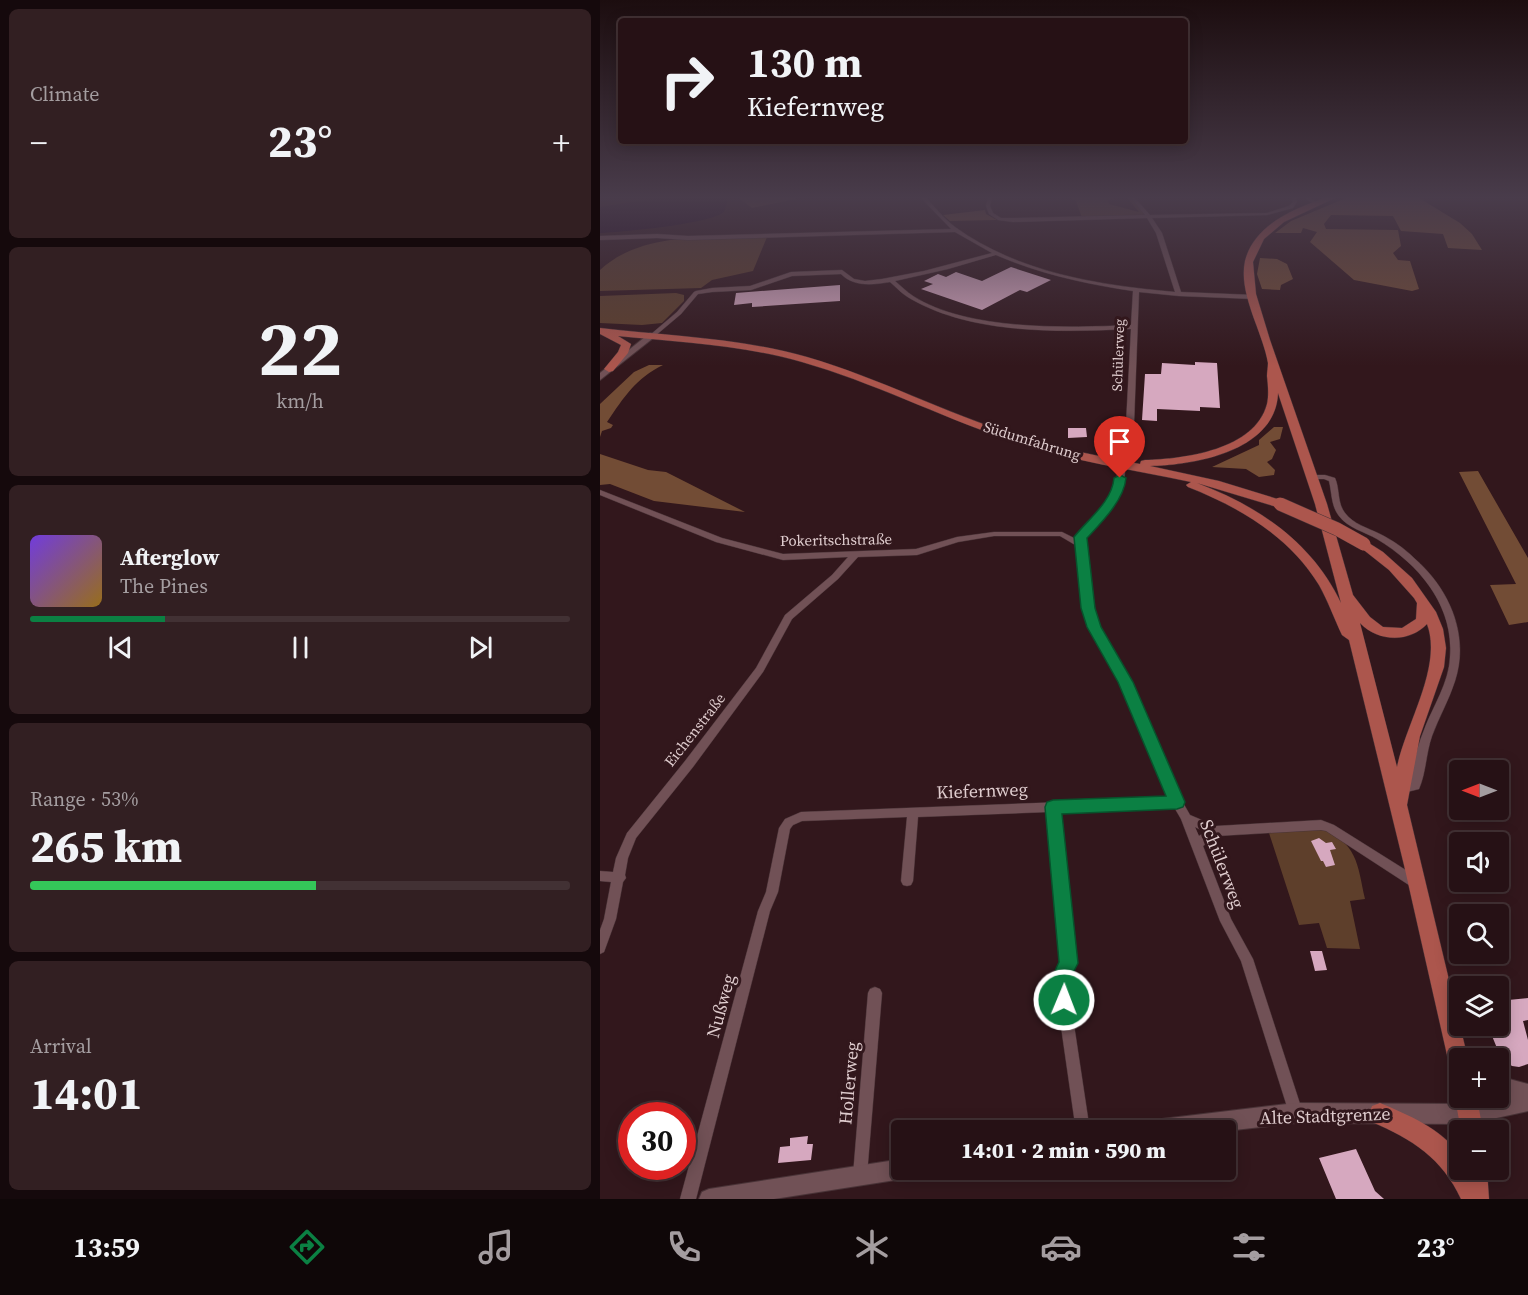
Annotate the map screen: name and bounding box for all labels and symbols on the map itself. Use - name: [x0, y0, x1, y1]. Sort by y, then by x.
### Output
- street label: Schülerweg: [1107, 318, 1129, 392]
- street label: Südumfahrung: [981, 416, 1084, 465]
- pin: [1094, 416, 1145, 478]
- street label: Pokeritschstraße: [780, 528, 893, 551]
- street label: Eichenstraße: [659, 688, 730, 771]
- north arrow: [1449, 760, 1509, 820]
- street label: Kiefernweg: [936, 776, 1028, 805]
- street label: Schülerweg: [1194, 816, 1251, 912]
- position arrow: [1032, 968, 1096, 1032]
- street label: Nußweg: [700, 971, 741, 1041]
- street label: Hollerweg: [832, 1040, 865, 1125]
- street label: Alte Stadtgrenze: [1259, 1101, 1391, 1130]
- speed limit sign: 30: [618, 1102, 696, 1180]

